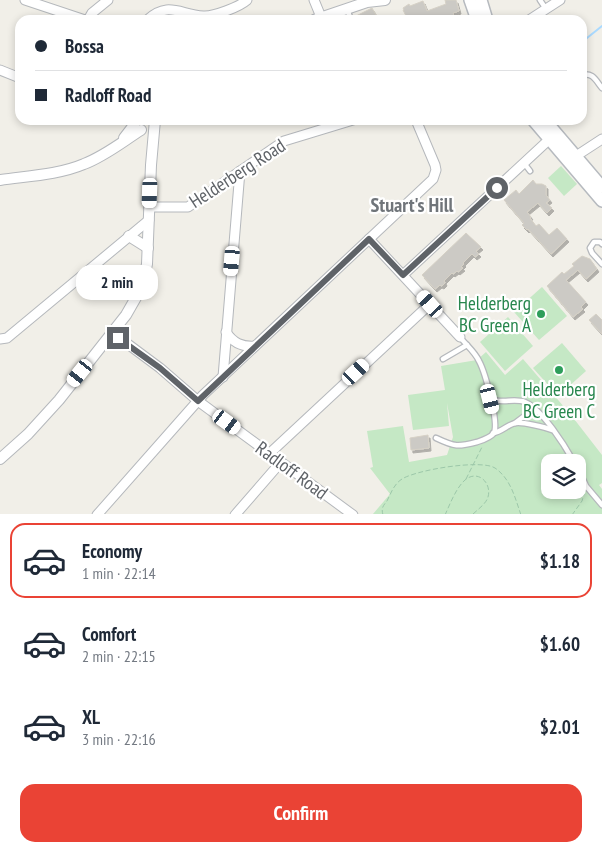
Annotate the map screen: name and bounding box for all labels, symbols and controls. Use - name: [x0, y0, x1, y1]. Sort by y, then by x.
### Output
- text: Bossa: [65, 34, 104, 58]
- text: Radloff Road: [65, 83, 151, 107]
- street label: Helderberg Road: [184, 133, 290, 213]
- route start: [486, 177, 508, 199]
- car: [141, 178, 158, 208]
- district label: Stuart's Hill: [371, 192, 454, 218]
- car: [223, 245, 240, 277]
- callout: 2 min: [77, 266, 159, 300]
- text: 2 min: [101, 272, 133, 292]
- car: [414, 288, 445, 320]
- place label: Helderberg BC Green A: [458, 291, 531, 337]
- marker: Helderberg BC Green A: [535, 308, 547, 320]
- route end: [107, 327, 129, 349]
- car: [339, 356, 372, 388]
- car: [64, 357, 95, 389]
- marker: Helderberg BC Green C: [553, 364, 565, 376]
- place label: Helderberg BC Green C: [522, 377, 596, 423]
- car: [479, 383, 500, 415]
- car: [210, 407, 243, 437]
- street label: Radloff Road: [251, 436, 333, 504]
- map controls: [541, 454, 586, 499]
- button: layers: [541, 454, 586, 499]
- icon: car: [22, 538, 67, 583]
- text: Economy: [82, 539, 142, 563]
- text: $1.18: [540, 549, 580, 573]
- text: 1 min · 22:14: [82, 563, 156, 583]
- icon: car: [22, 621, 67, 666]
- text: Comfort: [82, 622, 136, 646]
- text: $1.60: [540, 632, 580, 656]
- text: 2 min · 22:15: [82, 646, 156, 666]
- icon: car: [22, 704, 67, 749]
- text: XL: [82, 705, 100, 729]
- text: $2.01: [540, 715, 580, 739]
- text: 3 min · 22:16: [82, 729, 156, 749]
- button: Confirm: [20, 784, 582, 842]

